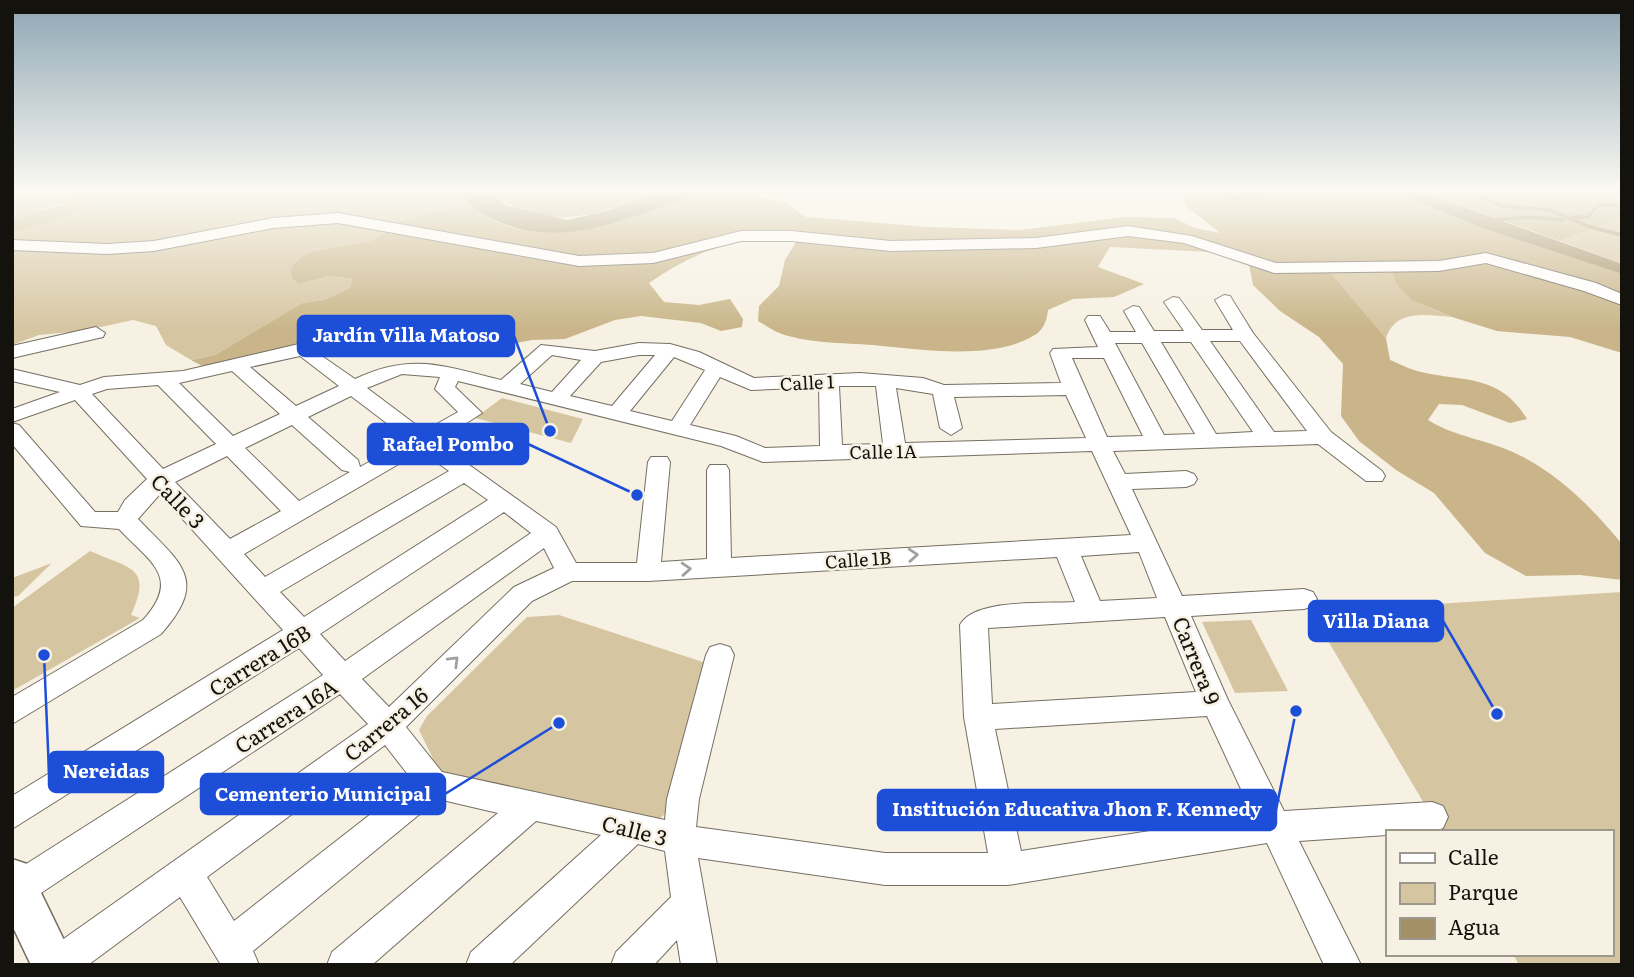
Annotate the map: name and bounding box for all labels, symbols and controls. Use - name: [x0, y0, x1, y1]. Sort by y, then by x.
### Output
- callout: Jardín Villa Matoso: [298, 316, 514, 356]
- text: Jardín Villa Matoso: [312, 320, 500, 348]
- street label: Calle 1: [779, 367, 835, 397]
- callout: Rafael Pombo: [368, 424, 528, 464]
- text: Rafael Pombo: [382, 429, 514, 457]
- street label: Calle 1A: [849, 437, 917, 465]
- street label: Calle 3: [145, 465, 213, 535]
- street label: Calle 1B: [824, 543, 892, 575]
- one-way arrow: [908, 548, 919, 563]
- one-way arrow: [681, 562, 692, 577]
- callout: Villa Diana: [1309, 601, 1443, 641]
- text: Villa Diana: [1323, 606, 1429, 634]
- street label: Carrera 9: [1166, 611, 1230, 709]
- street label: Carrera 16B: [202, 615, 316, 703]
- one-way arrow: [446, 657, 458, 669]
- street label: Carrera 16A: [228, 670, 343, 760]
- street label: Carrera 16: [336, 679, 434, 767]
- callout: Nereidas: [49, 752, 163, 792]
- text: Nereidas: [63, 756, 149, 784]
- callout: Cementerio Municipal: [201, 774, 445, 814]
- text: Cementerio Municipal: [215, 779, 431, 807]
- callout: Institución Educativa Jhon F. Kennedy: [878, 790, 1276, 830]
- text: Institución Educativa Jhon F. Kennedy: [892, 794, 1262, 822]
- street label: Calle 3: [599, 806, 671, 852]
- legend: [1386, 830, 1613, 956]
- text: Calle: [1448, 840, 1499, 871]
- text: Parque: [1448, 875, 1518, 906]
- text: Agua: [1448, 910, 1500, 941]

